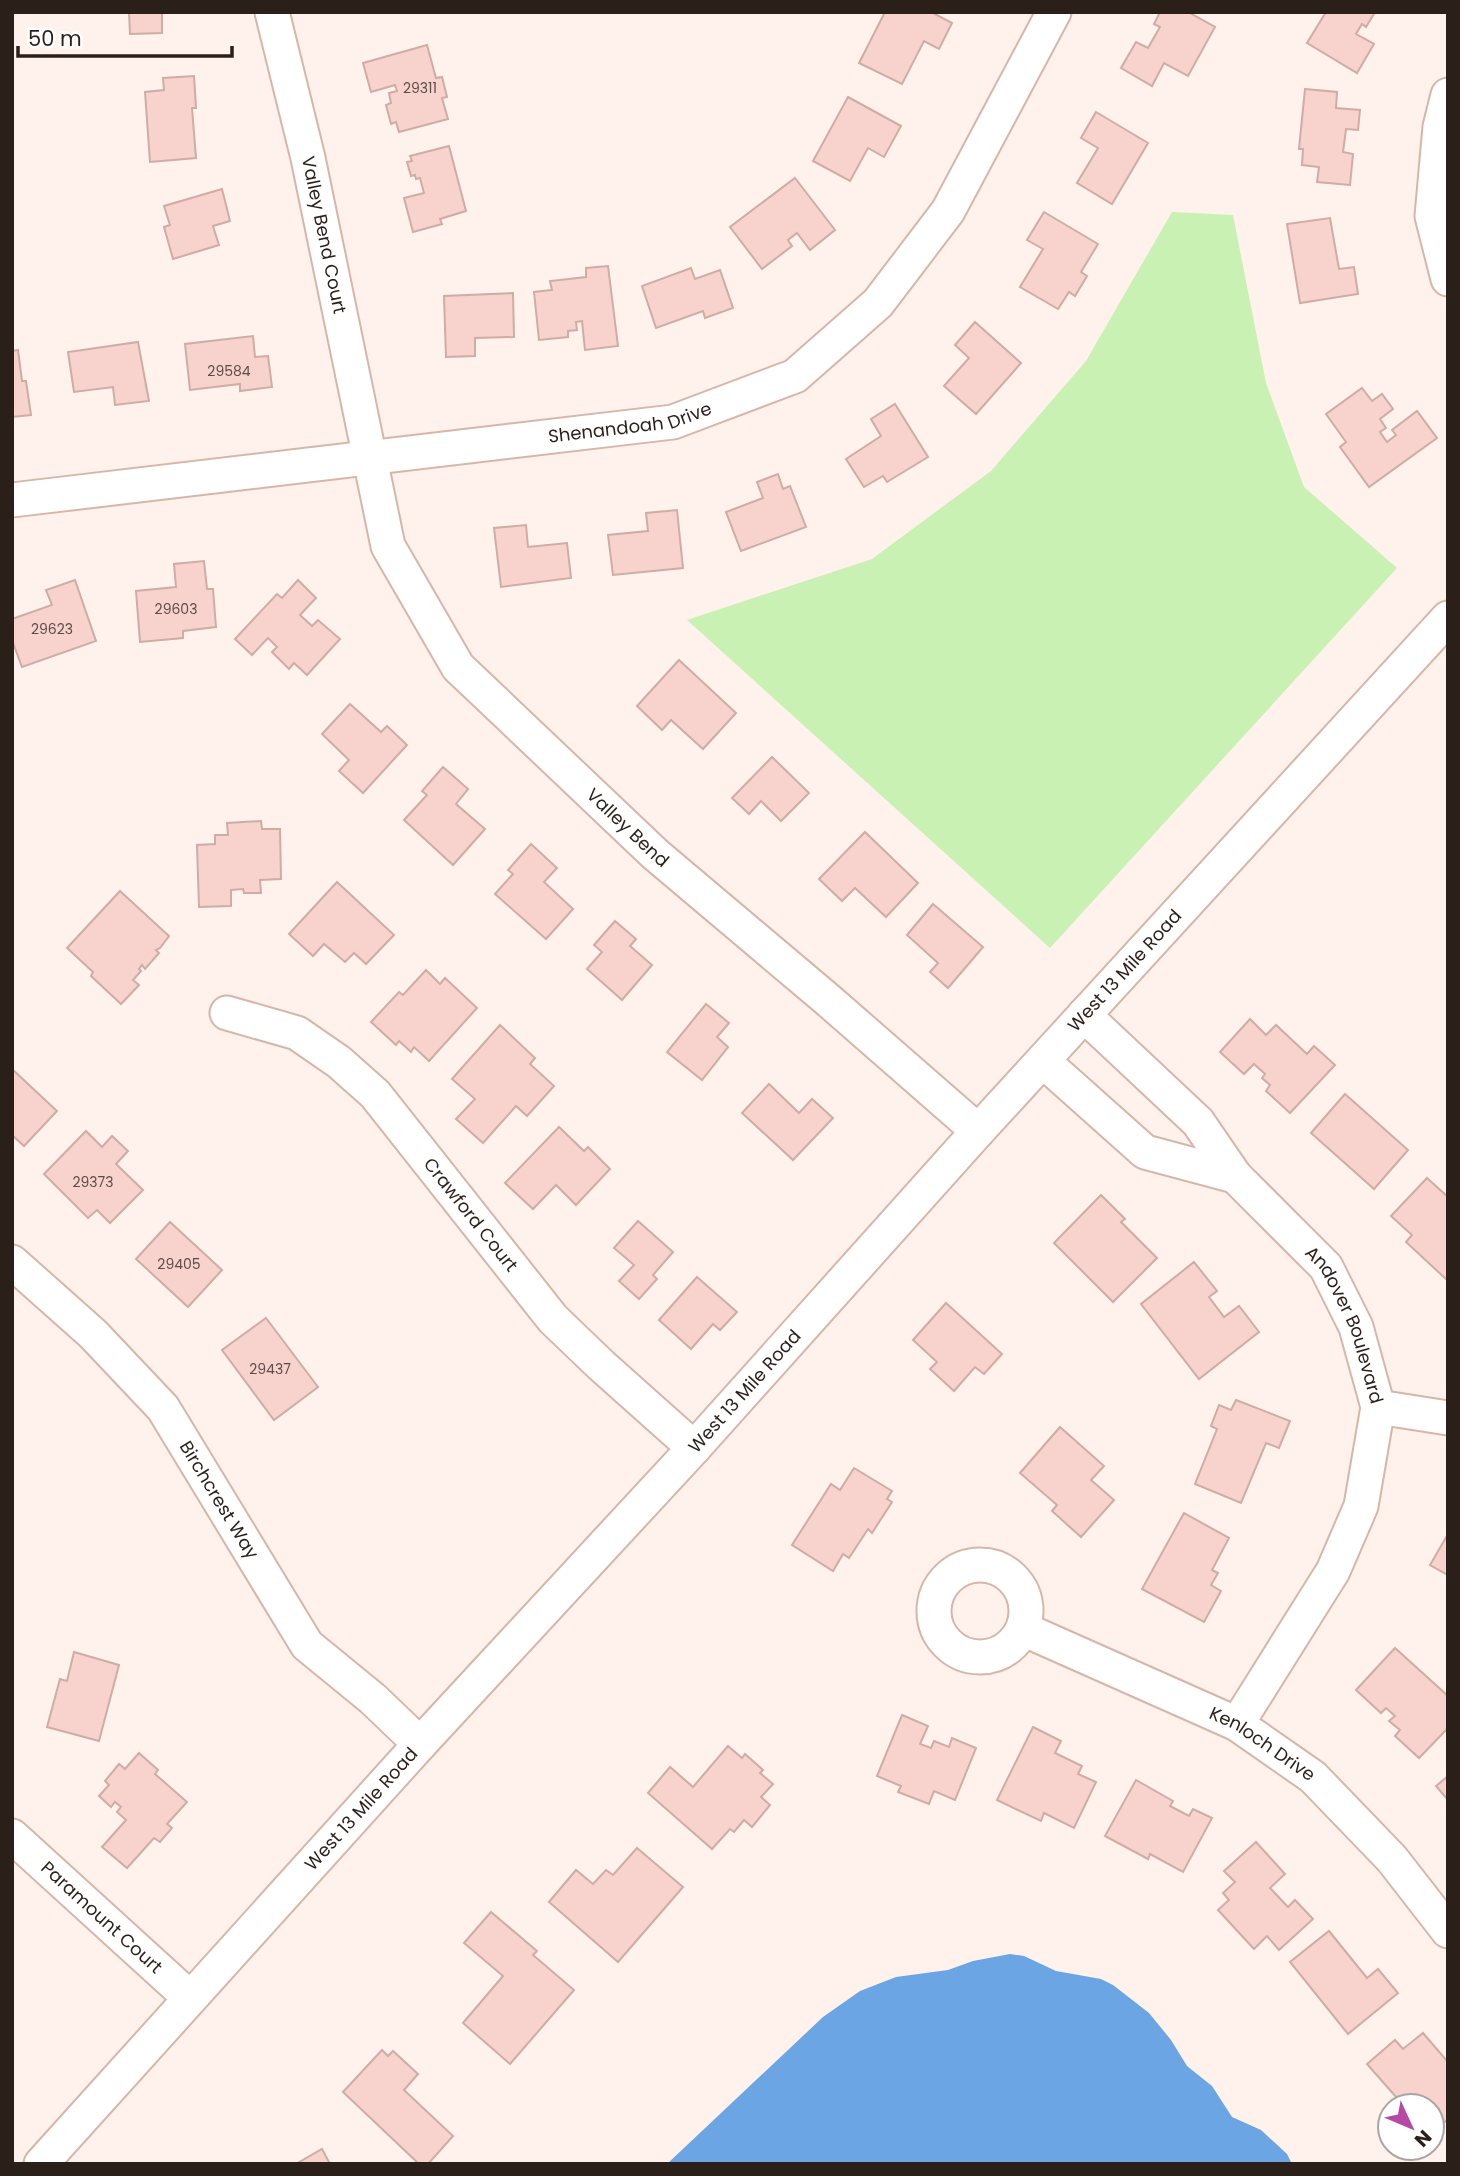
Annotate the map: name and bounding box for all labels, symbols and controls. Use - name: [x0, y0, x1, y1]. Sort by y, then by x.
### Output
- scale bar: [18, 14, 231, 58]
- text: 50 m: [28, 24, 82, 53]
- house number: 29311: [403, 78, 437, 98]
- street label: Valley Bend Court: [296, 154, 353, 316]
- house number: 29584: [207, 361, 251, 381]
- street label: Shenandoah Drive: [547, 396, 715, 449]
- house number: 29603: [155, 599, 197, 619]
- house number: 29623: [31, 619, 73, 639]
- street label: Valley Bend: [581, 782, 675, 873]
- street label: West 13 Mile Road: [1062, 904, 1187, 1037]
- street label: Crawford Court: [418, 1152, 524, 1277]
- house number: 29373: [72, 1172, 114, 1192]
- street label: Andover Boulevard: [1300, 1240, 1389, 1406]
- house number: 29405: [157, 1254, 201, 1274]
- street label: West 13 Mile Road: [682, 1324, 806, 1458]
- house number: 29437: [249, 1359, 291, 1379]
- street label: Birchcrest Way: [174, 1436, 265, 1564]
- street label: Kenloch Drive: [1206, 1700, 1321, 1787]
- street label: West 13 Mile Road: [299, 1742, 423, 1876]
- street label: Paramount Court: [36, 1855, 168, 1979]
- north arrow: [1376, 2092, 1446, 2162]
- text: N: [1408, 2124, 1438, 2153]

